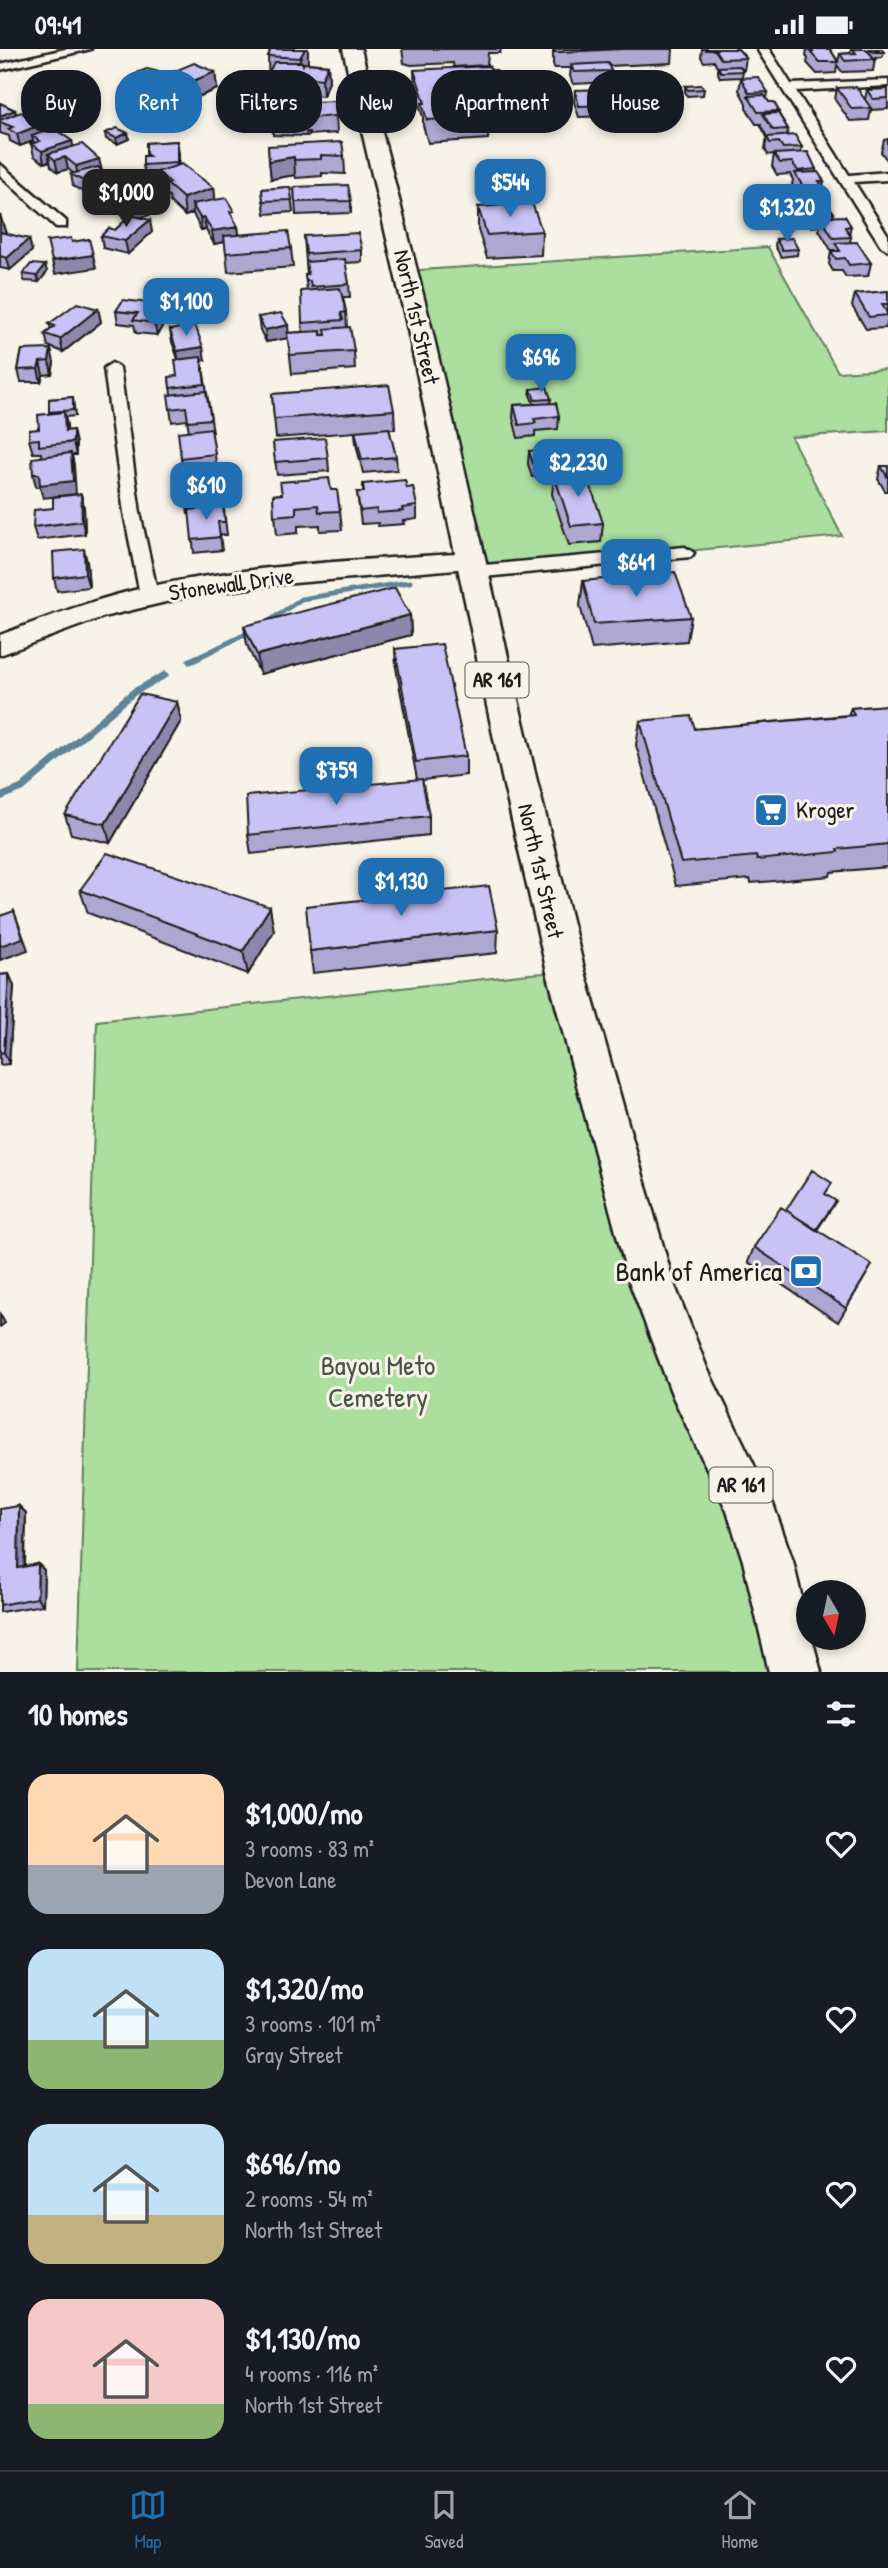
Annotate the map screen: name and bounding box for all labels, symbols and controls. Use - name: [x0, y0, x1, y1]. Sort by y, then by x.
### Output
- text: 09:41: [35, 7, 81, 42]
- chip: Buy: [21, 70, 101, 133]
- chip: Rent: [115, 70, 202, 133]
- chip: Filters: [216, 70, 322, 133]
- chip: New: [336, 70, 417, 133]
- chip: Apartment: [431, 70, 573, 133]
- chip: House: [587, 70, 684, 133]
- pin: $544: [469, 159, 551, 219]
- text: $544: [491, 166, 529, 197]
- pin: $1,000: [69, 169, 183, 229]
- text: $1,000: [98, 176, 154, 207]
- pin: $1,320: [730, 185, 844, 244]
- text: $1,320: [759, 191, 815, 222]
- street label: North 1st Street: [387, 247, 448, 388]
- pin: $1,100: [129, 279, 243, 338]
- text: $1,100: [159, 285, 213, 316]
- pin: $696: [500, 335, 582, 394]
- text: $696: [522, 341, 560, 372]
- pin: $2,230: [521, 440, 635, 499]
- text: $2,230: [549, 446, 607, 477]
- pin: $610: [165, 463, 247, 522]
- text: $610: [186, 469, 226, 500]
- pin: $641: [595, 539, 677, 599]
- text: $641: [617, 546, 655, 577]
- street label: Stonewall Drive: [167, 559, 295, 608]
- road number: AR 161: [466, 663, 528, 697]
- pin: $759: [295, 747, 377, 807]
- text: $759: [315, 754, 357, 785]
- supermarket icon: Kroger: [752, 791, 790, 829]
- place label: Kroger: [796, 794, 855, 825]
- street label: North 1st Street: [511, 801, 572, 942]
- pin: $1,130: [344, 859, 458, 918]
- text: $1,130: [374, 865, 428, 896]
- place label: Bank of America: [616, 1252, 782, 1290]
- bank icon: Bank of America: [787, 1252, 825, 1290]
- park label: Bayou Meto Cemetery: [321, 1346, 435, 1416]
- road number: AR 161: [710, 1467, 772, 1503]
- north arrow: [796, 1580, 866, 1650]
- map controls: [796, 1580, 866, 1650]
- text: 10 homes: [28, 1694, 128, 1734]
- icon: filters: [822, 1695, 860, 1733]
- text: $1,000/mo: [245, 1793, 363, 1833]
- icon: home: [84, 1802, 168, 1886]
- icon: heart: [822, 1825, 860, 1863]
- text: 3 rooms · 83 m²: [245, 1833, 374, 1864]
- text: Devon Lane: [245, 1864, 336, 1895]
- text: $1,320/mo: [245, 1968, 363, 2008]
- icon: home: [84, 1977, 168, 2061]
- icon: heart: [822, 2000, 860, 2038]
- text: 3 rooms · 101 m²: [245, 2008, 381, 2039]
- text: Gray Street: [245, 2039, 342, 2070]
- text: $696/mo: [245, 2143, 340, 2183]
- icon: home: [84, 2152, 168, 2236]
- icon: heart: [822, 2175, 860, 2213]
- text: 2 rooms · 54 m²: [245, 2183, 373, 2214]
- text: North 1st Street: [245, 2214, 382, 2245]
- text: $1,130/mo: [245, 2318, 360, 2358]
- icon: home: [84, 2327, 168, 2411]
- icon: heart: [822, 2350, 860, 2388]
- text: 4 rooms · 116 m²: [245, 2358, 378, 2389]
- text: North 1st Street: [245, 2389, 382, 2420]
- tab: Map: [129, 2486, 167, 2554]
- tab: Saved: [425, 2486, 463, 2554]
- tab: Home: [721, 2486, 759, 2554]

